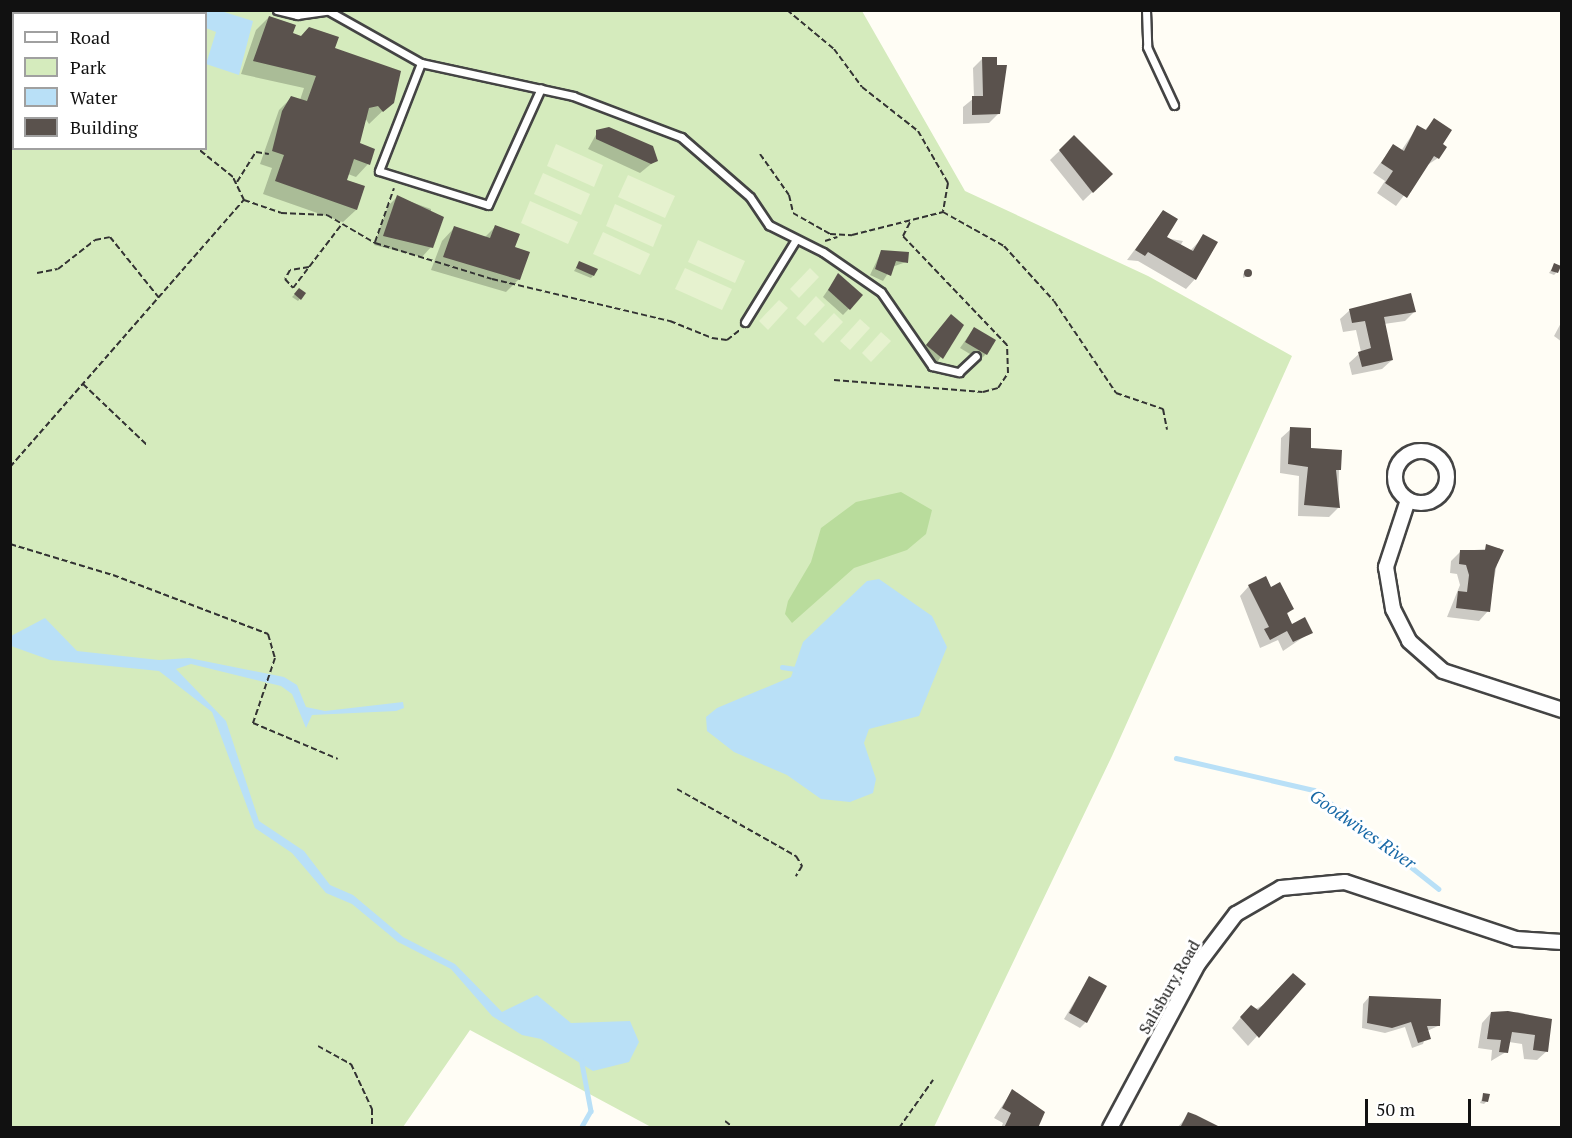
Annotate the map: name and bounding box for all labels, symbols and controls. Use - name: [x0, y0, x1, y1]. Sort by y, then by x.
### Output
- legend: [12, 12, 207, 150]
- text: Road: [70, 25, 110, 49]
- text: Park: [70, 55, 106, 79]
- text: Water: [70, 85, 117, 109]
- text: Building: [70, 115, 138, 139]
- water label: Goodwives River: [1306, 784, 1420, 874]
- street label: Salisbury Road: [1134, 937, 1204, 1037]
- scale bar: [1368, 1087, 1474, 1125]
- text: 50 m: [1376, 1097, 1415, 1121]

